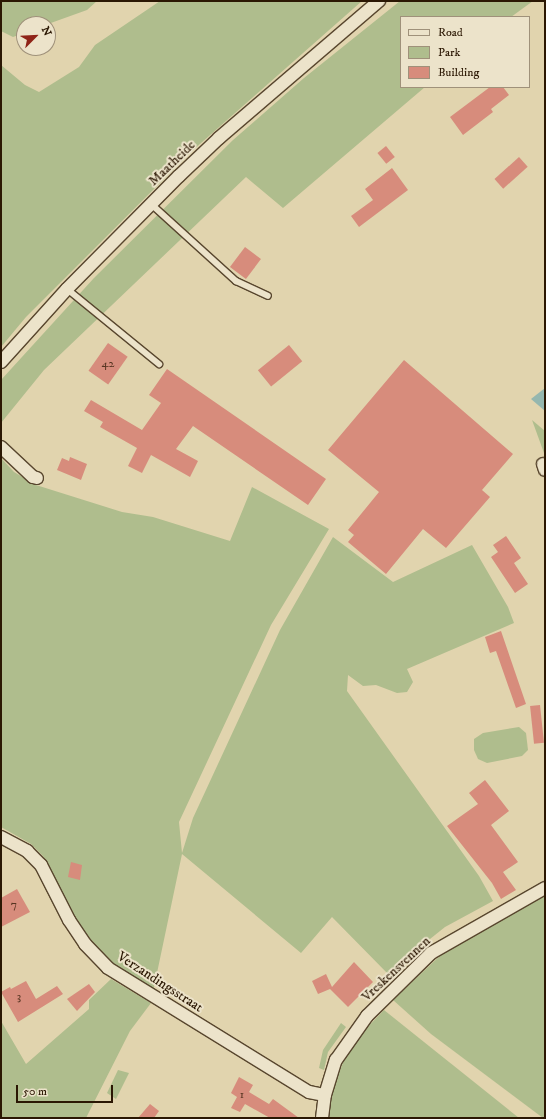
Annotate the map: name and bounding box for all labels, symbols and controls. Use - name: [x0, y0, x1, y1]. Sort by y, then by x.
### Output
- north arrow: [16, 16, 56, 56]
- legend: [400, 16, 530, 88]
- text: N: [38, 25, 54, 38]
- text: Road: [438, 25, 463, 40]
- text: Park: [438, 45, 460, 60]
- text: Building: [438, 65, 479, 80]
- street label: Maatheide: [145, 137, 199, 189]
- house number: 42: [102, 357, 114, 371]
- house number: 7: [11, 898, 17, 912]
- street label: Vreskensvennen: [358, 933, 434, 1005]
- street label: Verzandingsstraat: [114, 948, 206, 1016]
- house number: 3: [17, 990, 21, 1004]
- scale bar: [18, 1077, 115, 1103]
- text: 50 m: [23, 1084, 47, 1099]
- house number: 1: [240, 1088, 244, 1102]

